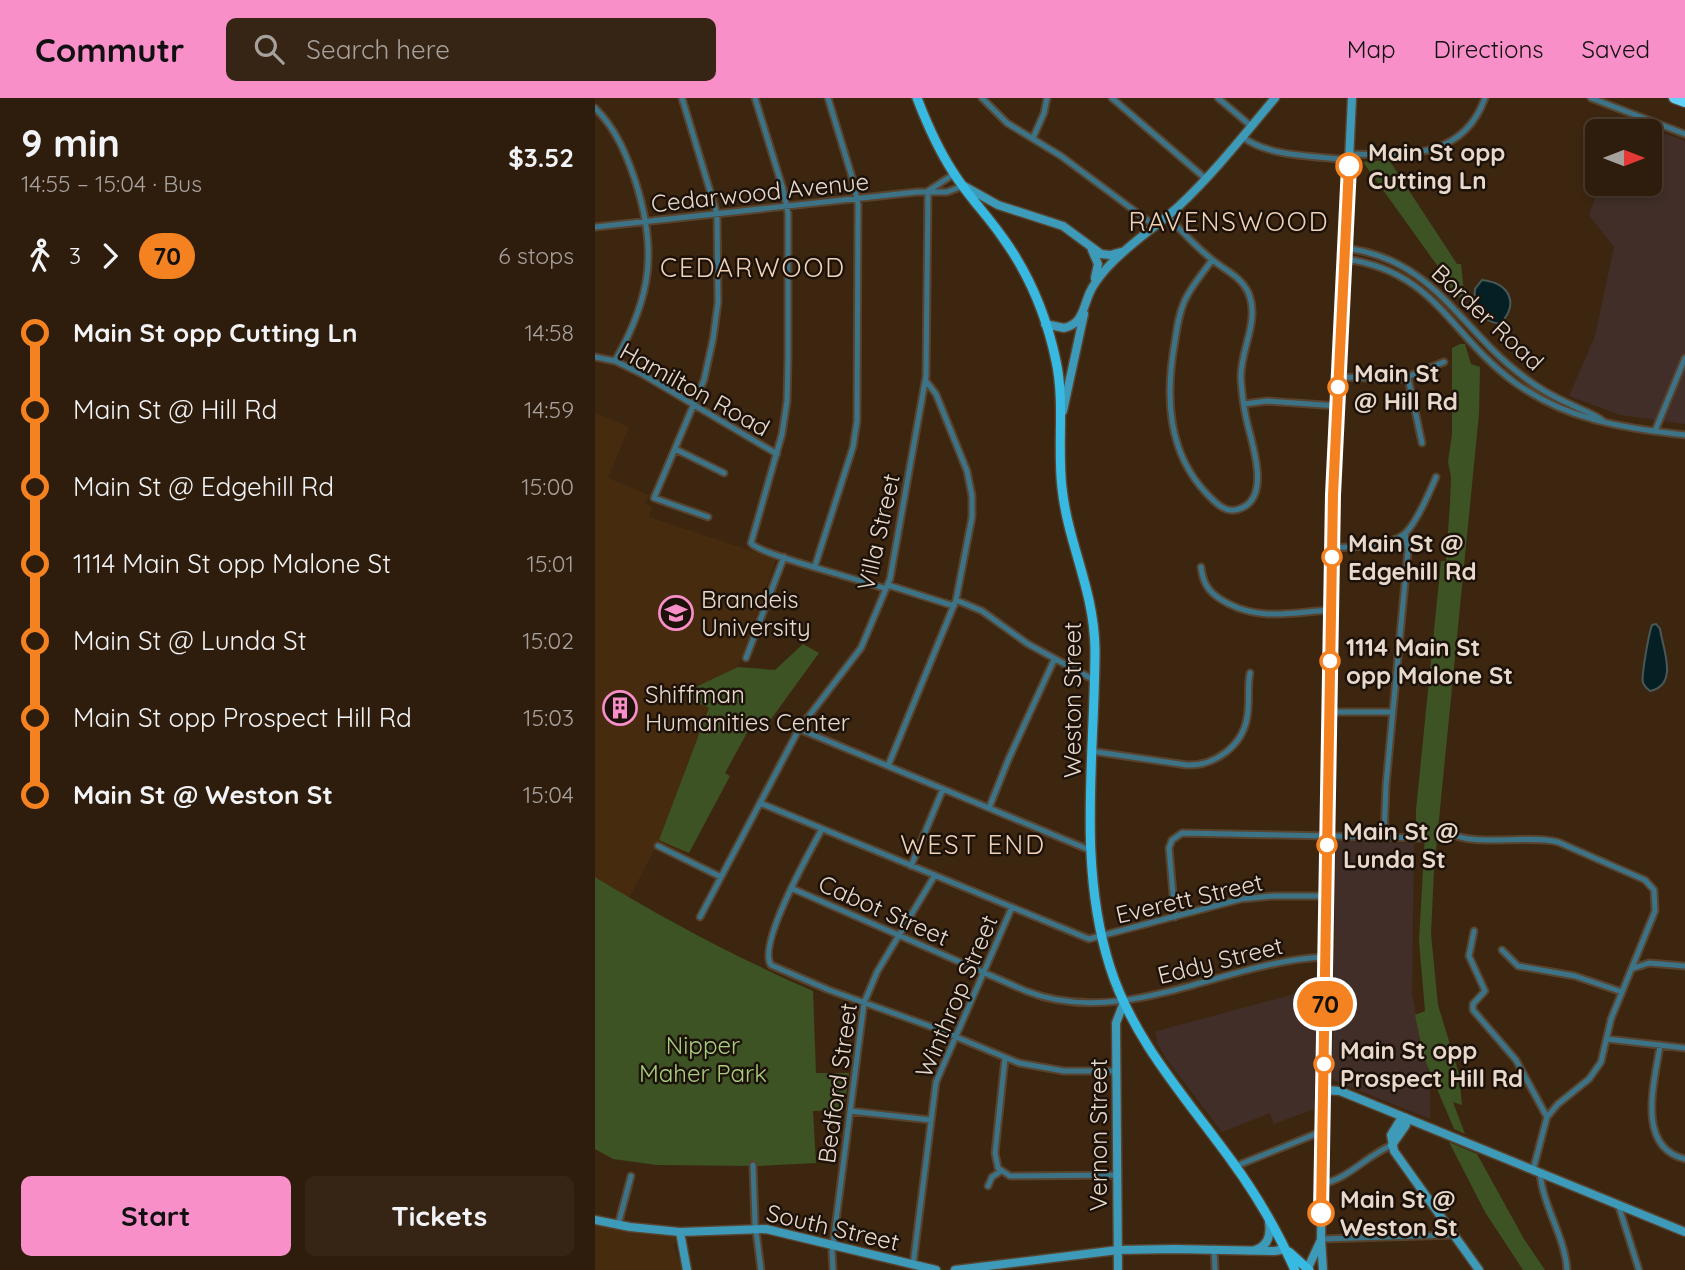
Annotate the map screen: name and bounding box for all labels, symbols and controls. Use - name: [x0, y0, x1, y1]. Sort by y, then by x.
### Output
- search box: [226, 18, 716, 81]
- text: Commutr: [35, 29, 184, 70]
- icon: search: [250, 30, 288, 68]
- text: Search here: [306, 33, 450, 66]
- text: Map: [1347, 34, 1396, 64]
- text: Directions: [1434, 34, 1544, 64]
- text: Saved: [1582, 34, 1650, 64]
- text: 9 min: [21, 119, 120, 167]
- north arrow: [1585, 119, 1663, 196]
- map controls: [1585, 119, 1662, 196]
- place label: Main St opp Cutting Ln: [1368, 137, 1505, 195]
- text: $3.52: [508, 141, 574, 174]
- marker: Main St opp Cutting Ln: [1336, 153, 1362, 179]
- street label: Cedarwood Avenue: [650, 166, 870, 218]
- text: 14:55 – 15:04 · Bus: [21, 169, 202, 198]
- district label: RAVENSWOOD: [1129, 205, 1329, 238]
- icon: walk: [21, 237, 59, 275]
- icon: forward: [91, 237, 129, 275]
- text: 3: [69, 241, 81, 270]
- text: 70: [153, 241, 181, 271]
- text: 6 stops: [498, 241, 574, 270]
- district label: CEDARWOOD: [660, 251, 846, 284]
- street label: Border Road: [1426, 258, 1550, 376]
- text: Main St opp Cutting Ln: [73, 316, 358, 349]
- text: 14:58: [524, 318, 574, 347]
- street label: Hamilton Road: [615, 335, 775, 443]
- place label: Main St @ Hill Rd: [1354, 358, 1458, 416]
- marker: Main St @ Hill Rd: [1328, 377, 1348, 397]
- text: Main St @ Hill Rd: [73, 393, 277, 426]
- text: 14:59: [524, 395, 574, 424]
- text: Main St @ Edgehill Rd: [73, 470, 334, 503]
- street label: Villa Street: [850, 471, 906, 593]
- text: 15:00: [521, 472, 574, 501]
- place label: Main St @ Edgehill Rd: [1348, 528, 1477, 586]
- text: 1114 Main St opp Malone St: [73, 547, 391, 580]
- marker: Main St @ Edgehill Rd: [1322, 547, 1342, 567]
- text: 15:01: [526, 549, 574, 578]
- place label: Brandeis University: [701, 584, 811, 642]
- school or university icon: Brandeis University: [657, 594, 695, 632]
- street label: Weston Street: [1057, 622, 1087, 778]
- text: Main St @ Lunda St: [73, 624, 307, 657]
- text: 15:02: [522, 626, 574, 655]
- place label: 1114 Main St opp Malone St: [1346, 632, 1513, 690]
- marker: 1114 Main St opp Malone St: [1320, 651, 1340, 671]
- place label: Shiffman Humanities Center: [645, 679, 850, 737]
- building icon: Shiffman Humanities Center: [601, 689, 639, 727]
- text: Main St opp Prospect Hill Rd: [73, 701, 412, 734]
- text: 15:03: [523, 703, 574, 732]
- text: Main St @ Weston St: [73, 778, 333, 811]
- text: 15:04: [523, 780, 574, 809]
- place label: Main St @ Lunda St: [1343, 816, 1458, 874]
- district label: WEST END: [900, 828, 1046, 861]
- marker: Main St @ Lunda St: [1317, 835, 1337, 855]
- street label: Everett Street: [1112, 867, 1266, 929]
- street label: Cabot Street: [814, 868, 954, 952]
- street label: Winthrop Street: [908, 910, 1004, 1082]
- street label: Eddy Street: [1154, 930, 1286, 990]
- line badge: 70: [1293, 981, 1357, 1027]
- text: 70: [1311, 989, 1339, 1019]
- street label: Bedford Street: [811, 1001, 863, 1165]
- park label: Nipper Maher Park: [639, 1030, 767, 1088]
- place label: Main St opp Prospect Hill Rd: [1340, 1035, 1523, 1093]
- marker: Main St opp Prospect Hill Rd: [1314, 1054, 1334, 1074]
- street label: Vernon Street: [1083, 1059, 1113, 1211]
- button: Start: [21, 1176, 291, 1256]
- button: Tickets: [305, 1176, 574, 1256]
- place label: Main St @ Weston St: [1340, 1184, 1458, 1242]
- street label: South Street: [764, 1197, 902, 1257]
- marker: Main St @ Weston St: [1308, 1200, 1334, 1226]

